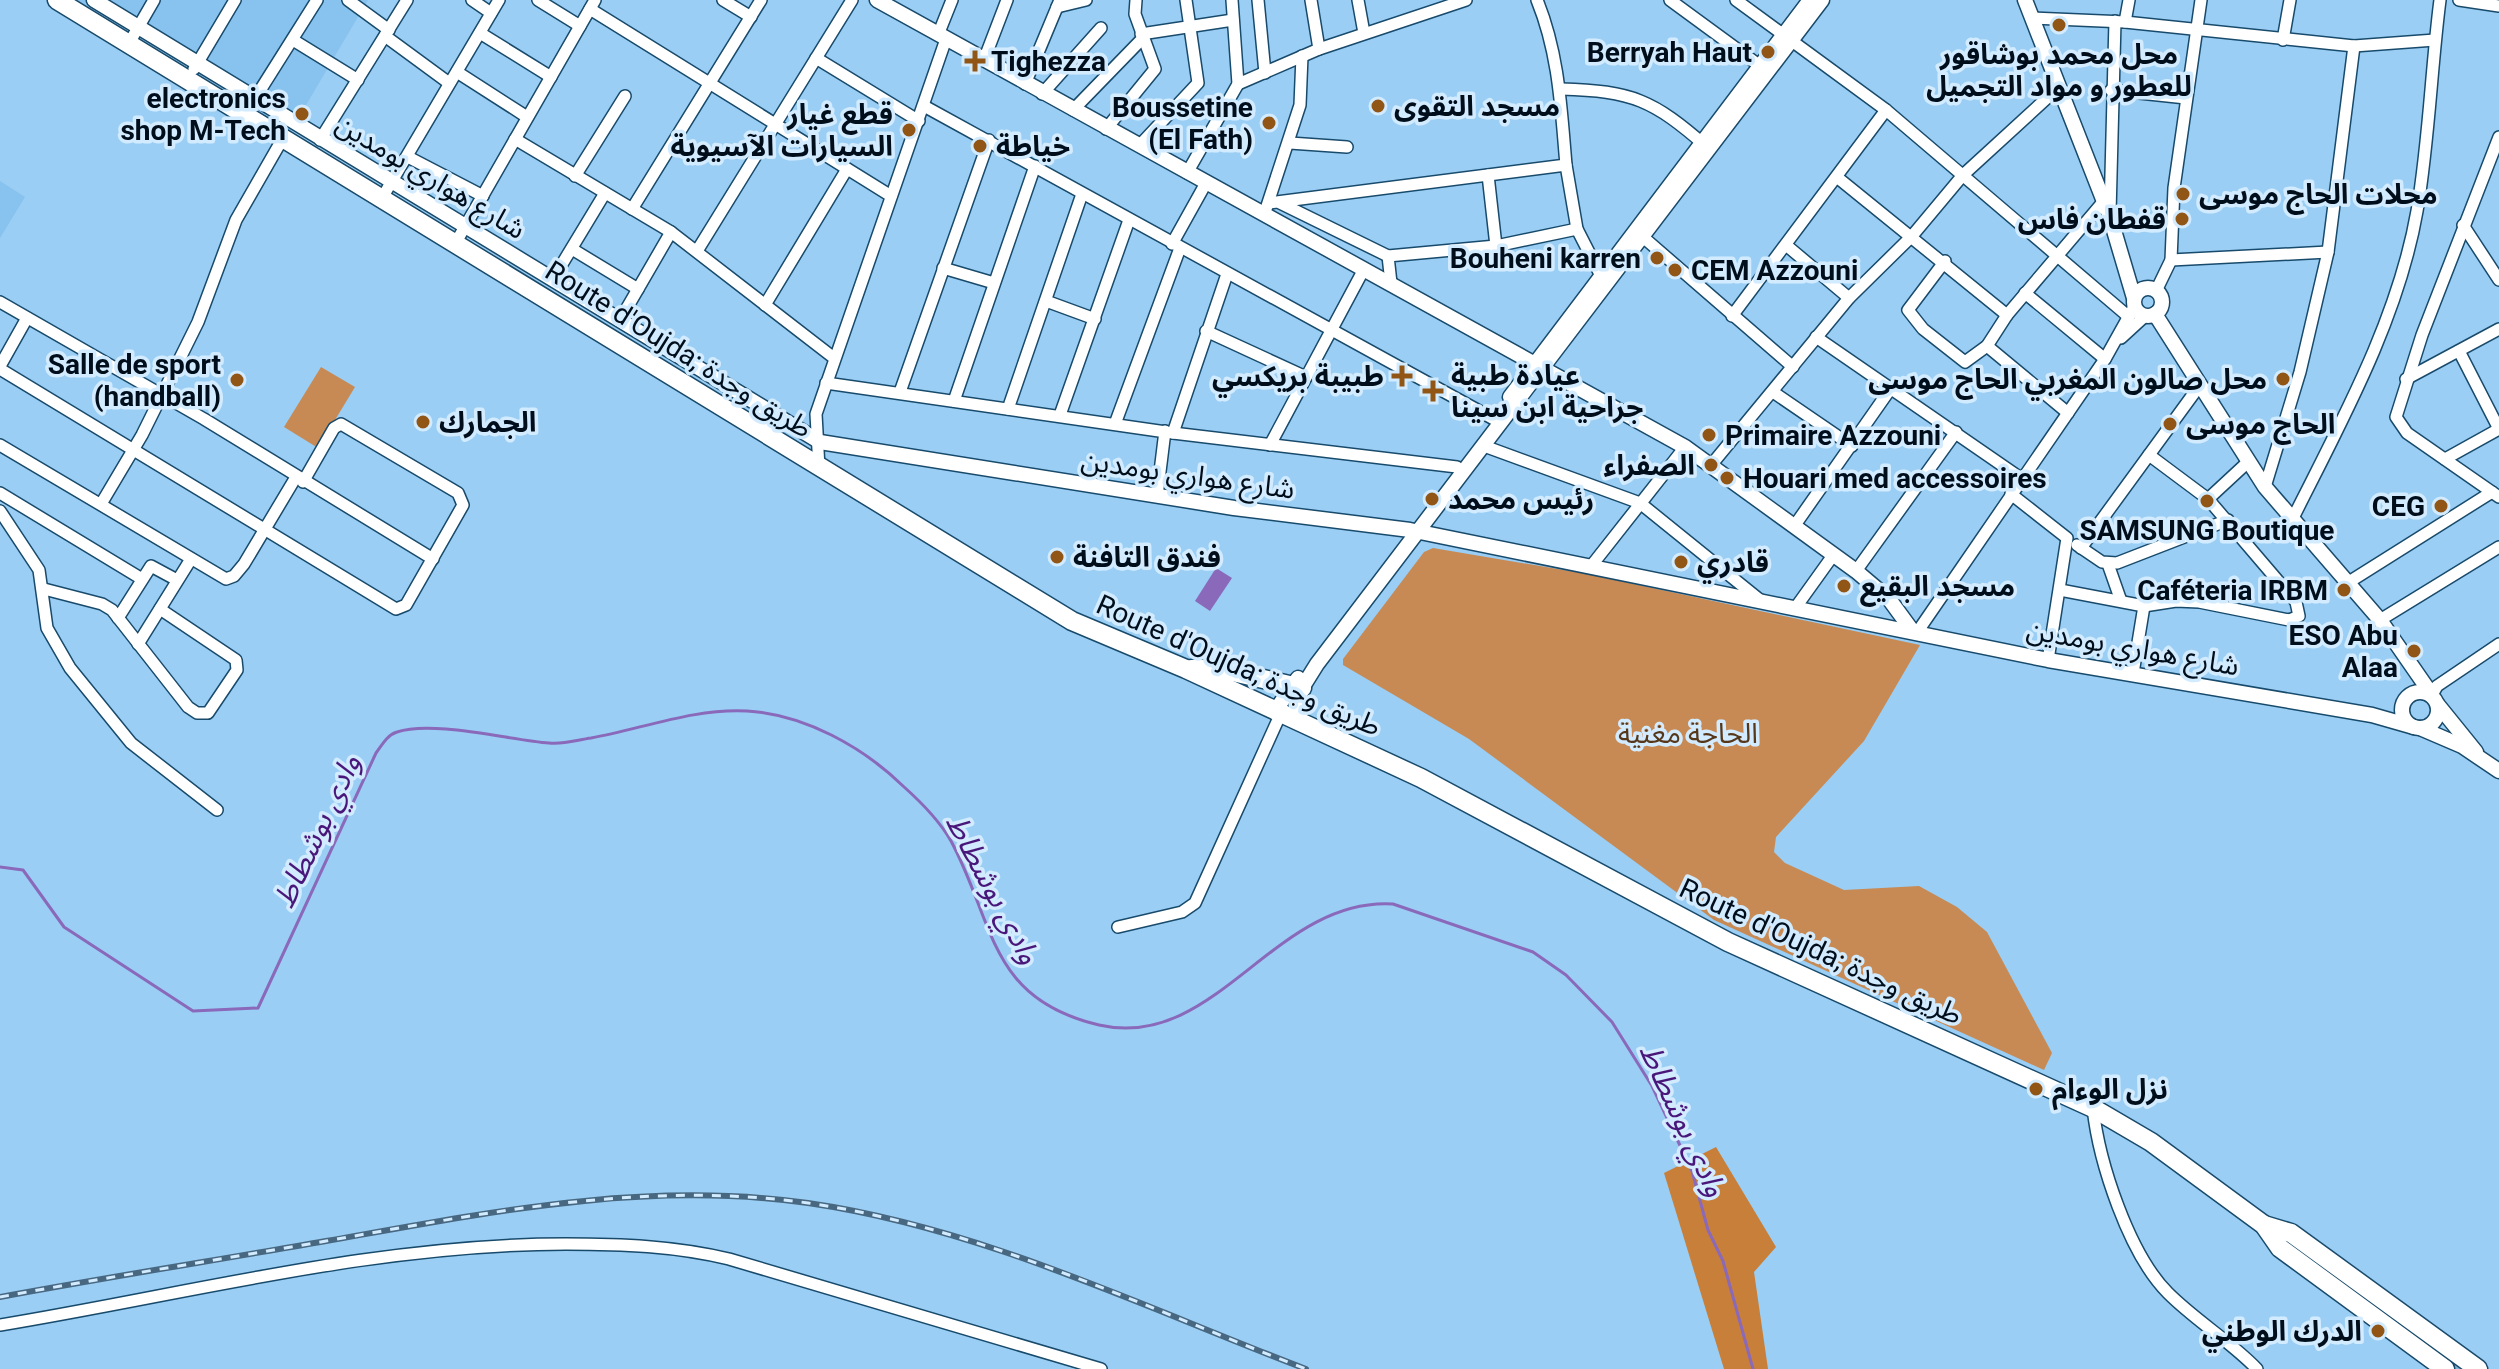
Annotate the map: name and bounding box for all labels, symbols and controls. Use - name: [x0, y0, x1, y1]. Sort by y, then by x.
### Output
- marker: محل محمد بوشاقور للعطور و مواد التجميل: [2050, 16, 2068, 34]
- place label: Berryah Haut: [1587, 36, 1752, 69]
- place label: محل محمد بوشاقور للعطور و مواد التجميل: [1926, 38, 2192, 103]
- marker: Berryah Haut: [1759, 43, 1777, 61]
- place label: Tighezza: [991, 45, 1106, 78]
- marker: Tighezza: [966, 52, 984, 70]
- place label: electronics shop M-Tech: [120, 82, 286, 147]
- place label: مسجد التقوى: [1394, 90, 1560, 123]
- place label: Boussetine (El Fath): [1112, 91, 1253, 156]
- marker: مسجد التقوى: [1369, 97, 1387, 115]
- place label: قطع غيار السيارات الآسيوية: [670, 98, 893, 163]
- marker: electronics shop M-Tech: [293, 105, 311, 123]
- street label: شارع هواري بومدين: [328, 107, 531, 250]
- marker: Boussetine (El Fath): [1260, 114, 1278, 132]
- marker: قطع غيار السيارات الآسيوية: [900, 121, 918, 139]
- place label: خياطة: [996, 130, 1070, 163]
- marker: خياطة: [971, 137, 989, 155]
- place label: محلات الحاج موسى: [2199, 178, 2438, 215]
- marker: محلات الحاج موسى: [2174, 185, 2192, 203]
- place label: قفطان فاس: [2018, 203, 2166, 236]
- marker: قفطان فاس: [2173, 210, 2191, 228]
- place label: Bouheni karren: [1450, 242, 1641, 275]
- marker: Bouheni karren: [1648, 249, 1666, 267]
- street label: Route d'Oujda; طريق وجدة: [539, 254, 818, 446]
- place label: CEM Azzouni: [1691, 254, 1858, 287]
- marker: CEM Azzouni: [1666, 261, 1684, 279]
- place label: Salle de sport (handball): [48, 348, 221, 413]
- place label: عيادة طبية جراحية ابن سينا: [1451, 359, 1643, 424]
- place label: طبيبة بريكسي: [1212, 360, 1384, 398]
- place label: محل صالون المغربي الحاج موسى: [1868, 363, 2267, 401]
- marker: طبيبة بريكسي: [1391, 365, 1413, 387]
- marker: محل صالون المغربي الحاج موسى: [2274, 370, 2292, 388]
- marker: Salle de sport (handball): [228, 371, 246, 389]
- marker: عيادة طبية جراحية ابن سينا: [1422, 380, 1444, 402]
- place label: الجمارك: [439, 406, 536, 439]
- place label: الحاج موسى: [2186, 408, 2335, 445]
- marker: الجمارك: [414, 413, 432, 431]
- marker: الحاج موسى: [2161, 415, 2179, 433]
- place label: Primaire Azzouni: [1725, 419, 1941, 452]
- marker: Primaire Azzouni: [1700, 426, 1718, 444]
- street label: شارع هواري بومدين: [1078, 443, 1297, 510]
- place label: الصفراء: [1603, 449, 1695, 482]
- marker: الصفراء: [1702, 456, 1720, 474]
- place label: Houari med accessoires: [1743, 462, 2047, 495]
- marker: Houari med accessoires: [1718, 469, 1736, 487]
- place label: رئيس محمد: [1448, 483, 1594, 516]
- marker: رئيس محمد: [1423, 490, 1441, 508]
- place label: CEG: [2372, 490, 2425, 523]
- marker: SAMSUNG Boutique: [2198, 492, 2216, 510]
- marker: CEG: [2432, 497, 2450, 515]
- place label: SAMSUNG Boutique: [2080, 514, 2334, 547]
- place label: فندق التافنة: [1073, 541, 1221, 574]
- place label: قادري: [1697, 546, 1769, 584]
- marker: فندق التافنة: [1048, 548, 1066, 566]
- marker: قادري: [1672, 553, 1690, 571]
- place label: مسجد البقيع: [1860, 570, 2015, 607]
- place label: Caféteria IRBM: [2137, 574, 2328, 607]
- marker: مسجد البقيع: [1835, 577, 1853, 595]
- marker: Caféteria IRBM: [2335, 581, 2353, 599]
- street label: Route d'Oujda; طريق وجدة: [1091, 588, 1386, 744]
- street label: شارع هواري بومدين: [2023, 613, 2242, 687]
- place label: ESO Abu Alaa: [2289, 619, 2398, 684]
- marker: ESO Abu Alaa: [2405, 642, 2423, 660]
- park label: الحاجة مغنية: [1618, 717, 1758, 750]
- water label: وادي بوشطاط: [266, 749, 373, 915]
- water label: وادي بوشطاط: [934, 808, 1047, 972]
- street label: Route d'Oujda; طريق وجدة: [1674, 871, 1967, 1032]
- water label: وادي بوشطاط: [1627, 1038, 1734, 1204]
- place label: نزل الوءام: [2052, 1073, 2168, 1111]
- marker: نزل الوءام: [2027, 1080, 2045, 1098]
- place label: الدرك الوطني: [2202, 1315, 2362, 1353]
- marker: الدرك الوطني: [2369, 1322, 2387, 1340]

